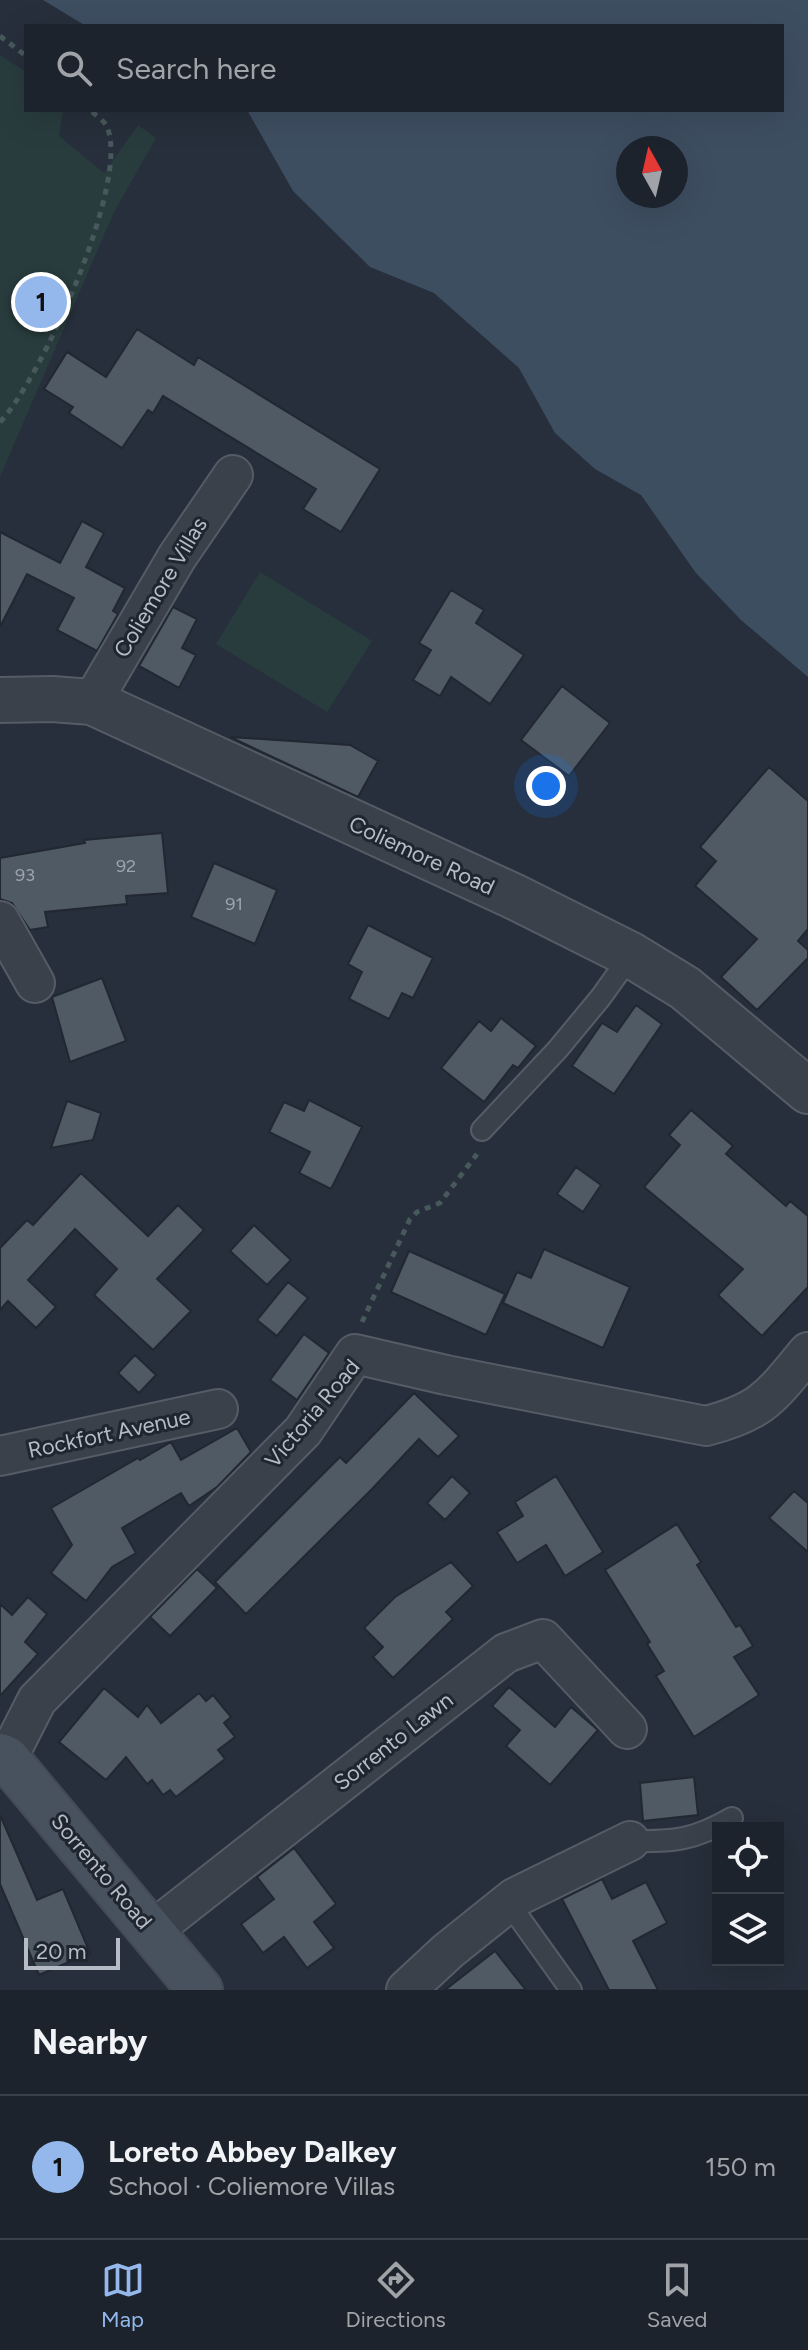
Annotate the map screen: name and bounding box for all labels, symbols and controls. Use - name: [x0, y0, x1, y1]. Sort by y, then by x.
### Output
- search box: [24, 24, 784, 112]
- icon: search: [52, 46, 96, 90]
- text: Search here: [116, 50, 276, 87]
- north arrow: [616, 136, 688, 208]
- pin: 1: [15, 272, 67, 332]
- street label: Coliemore Villas: [108, 512, 213, 662]
- your location: [526, 766, 566, 806]
- street label: Coliemore Road: [345, 810, 499, 901]
- house number: 92: [116, 855, 136, 877]
- house number: 93: [15, 864, 35, 886]
- house number: 91: [225, 893, 243, 915]
- street label: Victoria Road: [259, 1354, 366, 1473]
- street label: Rockfort Avenue: [25, 1403, 193, 1464]
- street label: Sorrento Lawn: [328, 1686, 458, 1796]
- street label: Sorrento Road: [45, 1808, 158, 1935]
- map controls: [712, 1822, 784, 1966]
- button: locate: [712, 1822, 784, 1894]
- button: layers: [712, 1894, 784, 1966]
- scale bar: [24, 1934, 120, 1970]
- text: 20 m: [36, 1938, 87, 1965]
- text: Nearby: [32, 2022, 147, 2063]
- text: Loreto Abbey Dalkey: [108, 2133, 396, 2170]
- text: 1: [53, 2151, 63, 2183]
- text: 150 m: [705, 2151, 776, 2183]
- text: School · Coliemore Villas: [108, 2170, 395, 2202]
- tab: Map: [101, 2258, 145, 2333]
- tab: Directions: [346, 2258, 446, 2333]
- tab: Saved: [647, 2258, 707, 2333]

